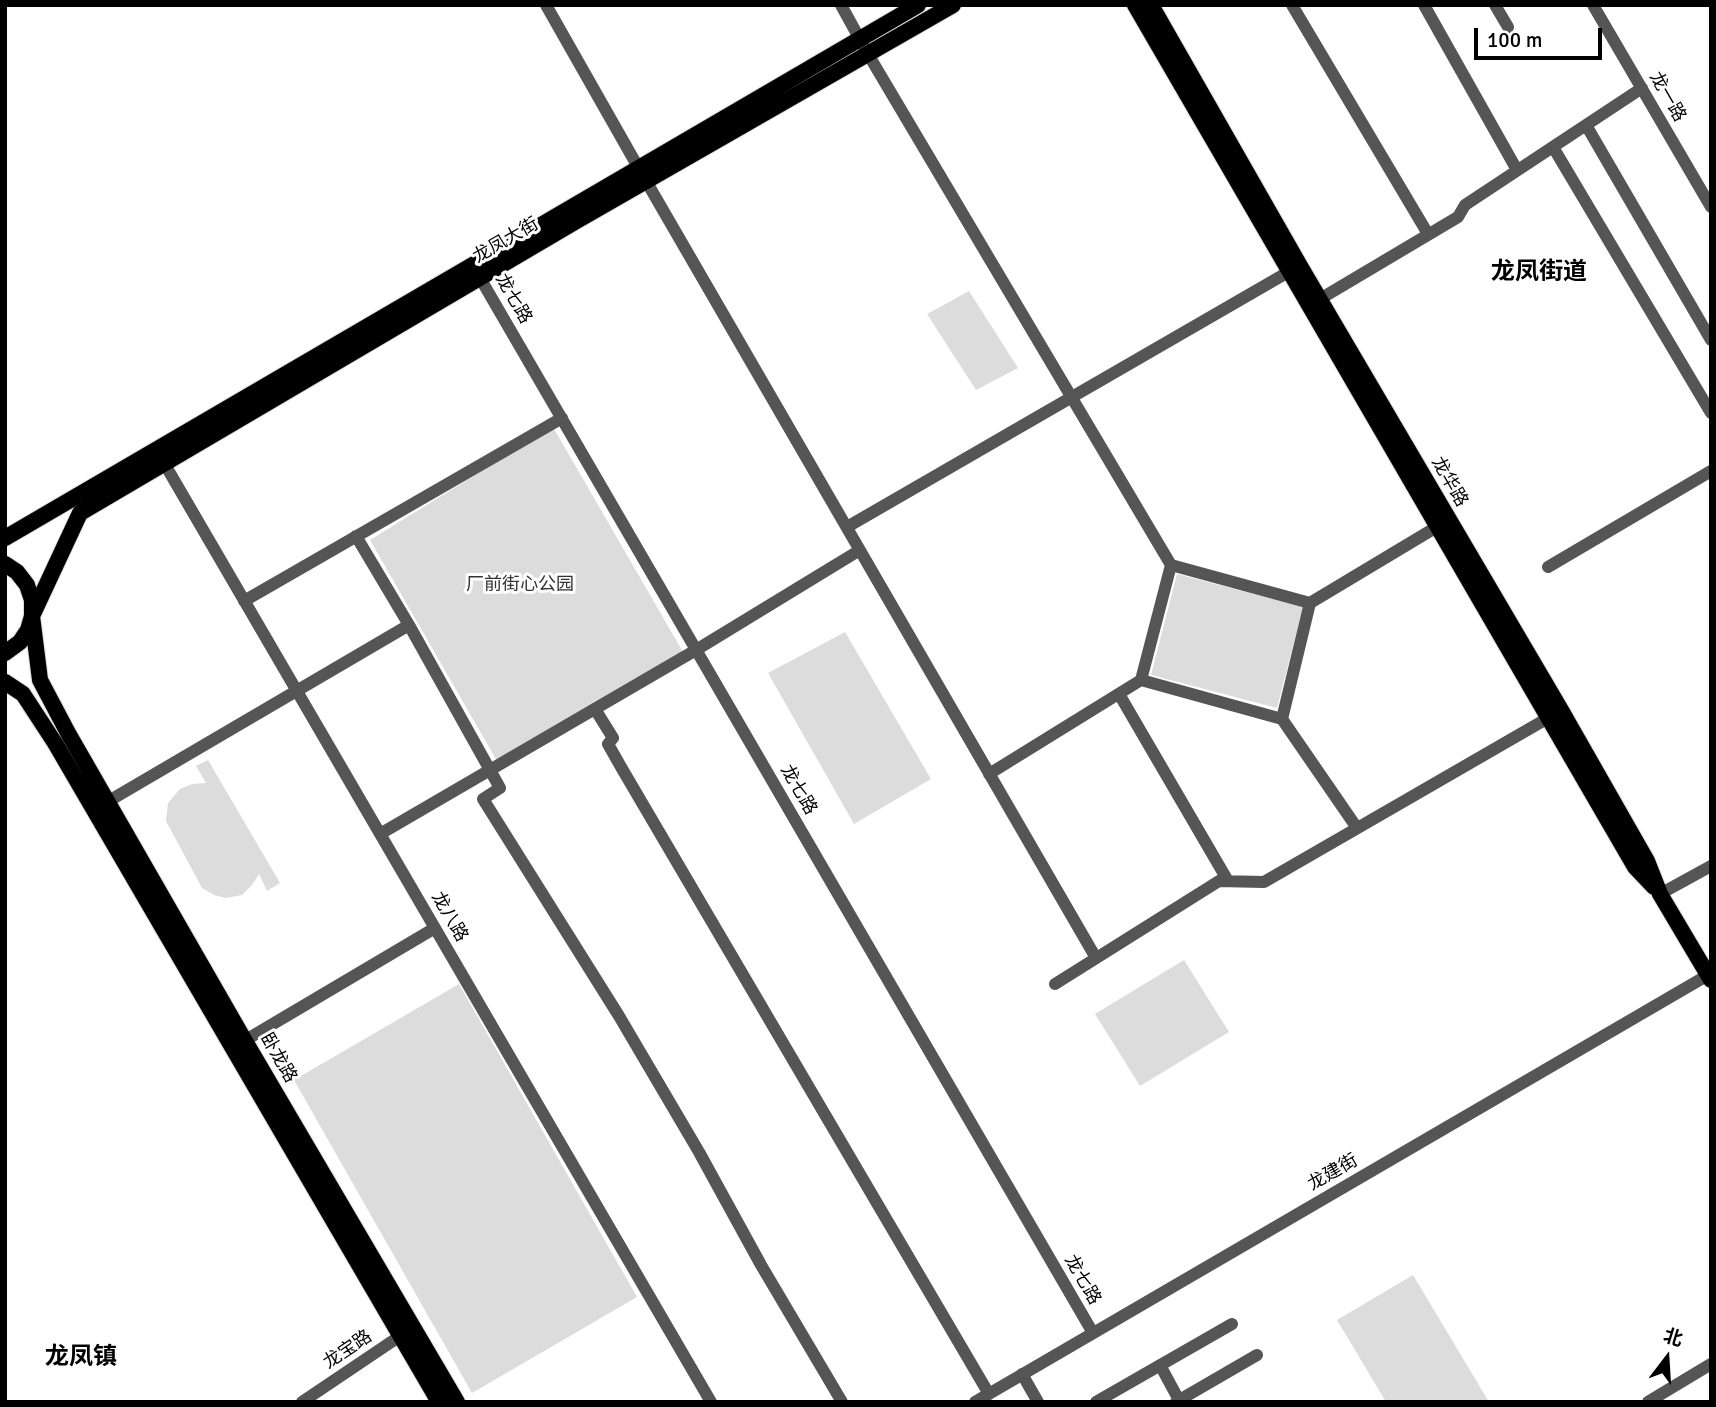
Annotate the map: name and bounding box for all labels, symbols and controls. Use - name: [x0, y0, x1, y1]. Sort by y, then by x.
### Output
- scale bar: [1478, 14, 1606, 58]
- text: 100 m: [1487, 27, 1542, 53]
- street label: 龙一路: [1644, 68, 1690, 126]
- street label: 龙凤大街: [469, 214, 543, 268]
- district label: 龙凤街道: [1491, 259, 1587, 287]
- street label: 龙七路: [490, 270, 536, 328]
- street label: 龙华路: [1426, 453, 1472, 511]
- park label: 厂前街心公园: [466, 574, 574, 596]
- street label: 龙七路: [775, 761, 821, 819]
- street label: 龙八路: [426, 888, 472, 946]
- street label: 卧龙路: [255, 1029, 301, 1087]
- street label: 龙建街: [1304, 1150, 1362, 1196]
- street label: 龙七路: [1059, 1251, 1105, 1309]
- north arrow: [1632, 1323, 1702, 1393]
- text: 北: [1661, 1324, 1686, 1352]
- street label: 龙宝路: [320, 1326, 376, 1374]
- district label: 龙凤镇: [45, 1344, 117, 1372]

